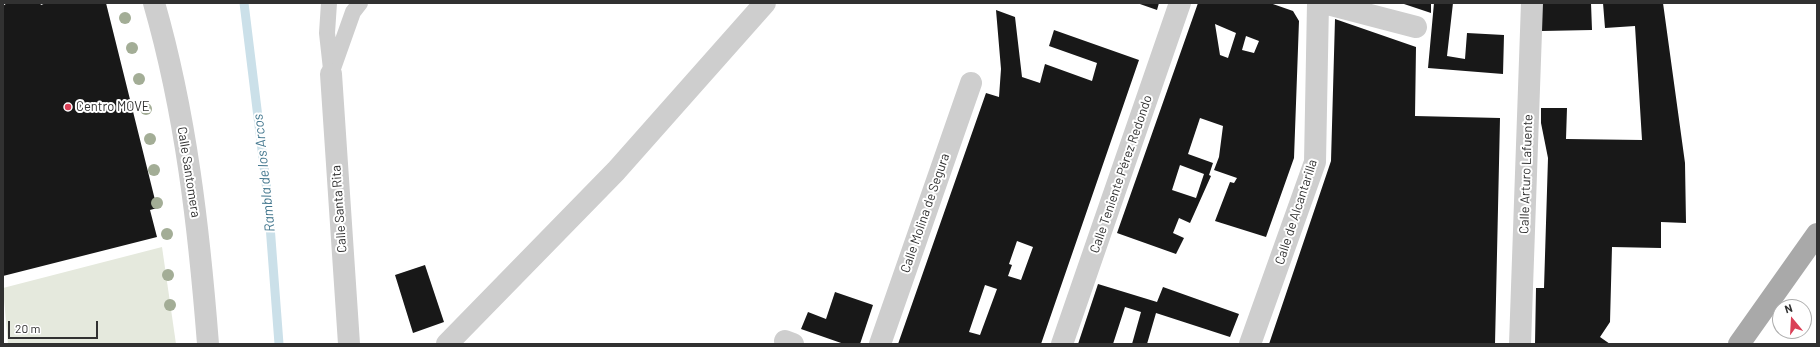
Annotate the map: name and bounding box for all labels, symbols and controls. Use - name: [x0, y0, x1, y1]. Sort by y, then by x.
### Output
- street label: Calle Teniente Pérez Redondo: [1087, 93, 1155, 255]
- place label: Centro MOVE: [76, 99, 150, 115]
- marker: Centro MOVE: [63, 102, 73, 112]
- water label: Rambla de los Arcos: [249, 113, 279, 233]
- street label: Calle Arturo Lafuente: [1516, 114, 1536, 234]
- street label: Calle Santomera: [174, 125, 204, 219]
- street label: Calle Molina de Segura: [897, 151, 953, 275]
- street label: Calle de Alcantarilla: [1272, 157, 1320, 267]
- street label: Calle Santa Rita: [328, 165, 350, 253]
- north arrow: [1772, 299, 1812, 339]
- text: N: [1783, 301, 1794, 315]
- scale bar: [10, 313, 100, 339]
- text: 20 m: [15, 321, 41, 335]

